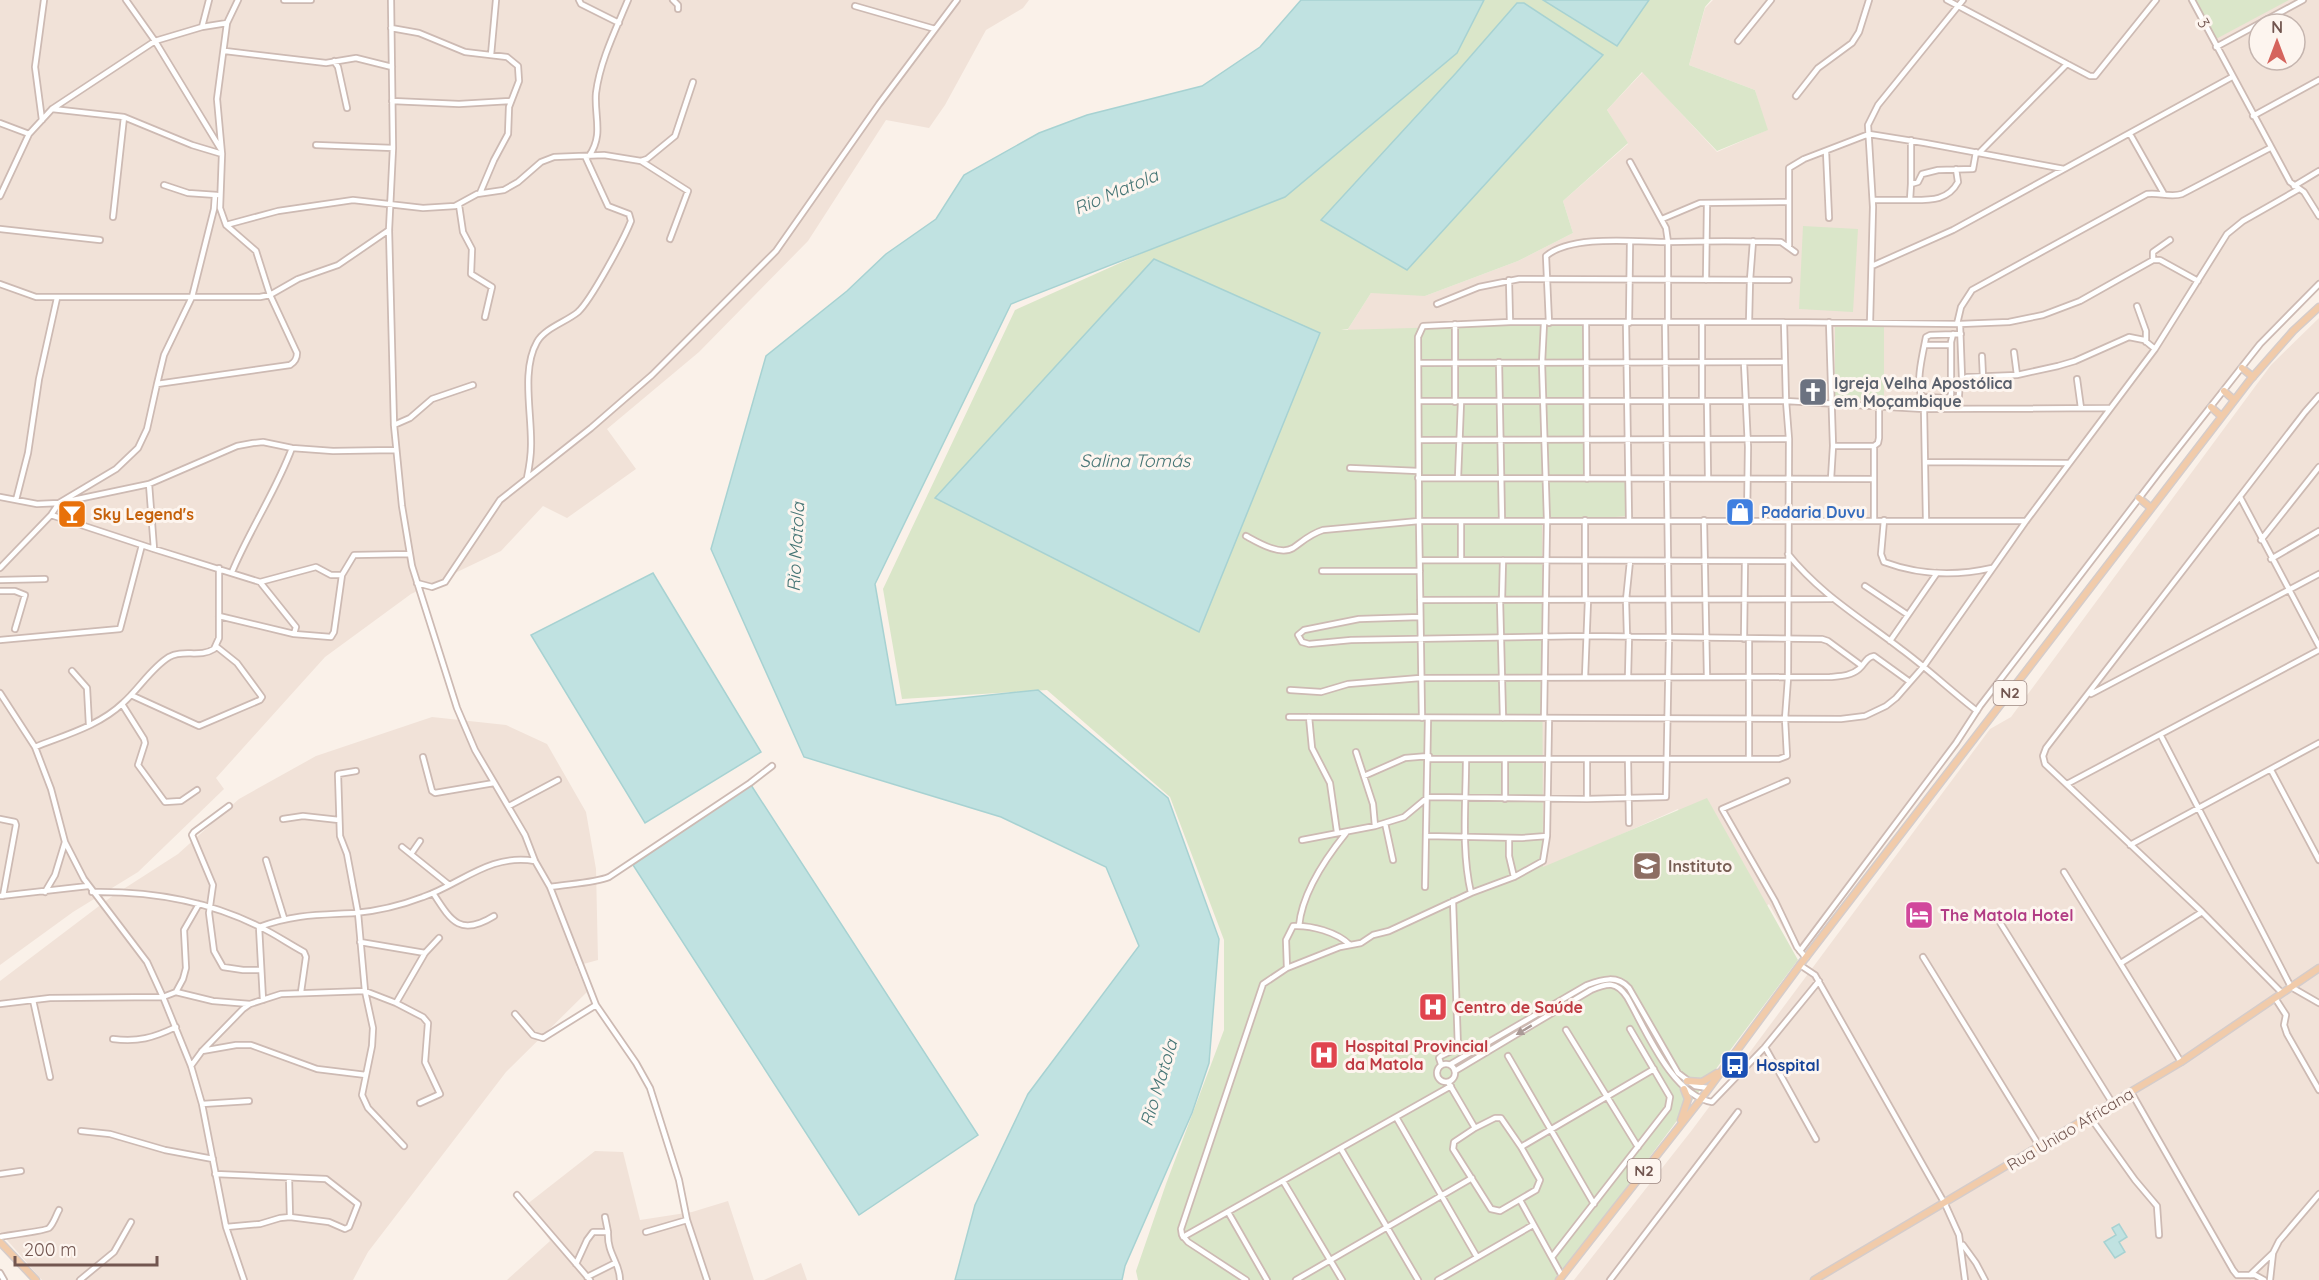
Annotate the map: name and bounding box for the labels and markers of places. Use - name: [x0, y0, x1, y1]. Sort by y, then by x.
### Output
- place label: Igreja Velha Apostólica em Moçambique: [1834, 373, 2013, 411]
- church icon: Igreja Velha Apostólica em Moçambique: [1797, 376, 1829, 408]
- shop icon: Padaria Duvu: [1724, 496, 1756, 528]
- bar icon: Sky Legend's: [56, 498, 88, 530]
- place label: Padaria Duvu: [1761, 502, 1865, 522]
- place label: Sky Legend's: [93, 504, 194, 524]
- school or university icon: Instituto: [1631, 850, 1663, 882]
- place label: Instituto: [1668, 856, 1732, 876]
- hotel icon: The Matola Hotel: [1903, 899, 1935, 931]
- place label: The Matola Hotel: [1940, 905, 2073, 925]
- hospital icon: Centro de Saúde: [1417, 991, 1449, 1023]
- place label: Centro de Saúde: [1454, 997, 1583, 1017]
- place label: Hospital Provincial da Matola: [1345, 1036, 1488, 1074]
- hospital icon: Hospital Provincial da Matola: [1308, 1039, 1340, 1071]
- bus stop icon: Hospital: [1719, 1049, 1751, 1081]
- place label: Hospital: [1756, 1055, 1820, 1075]

